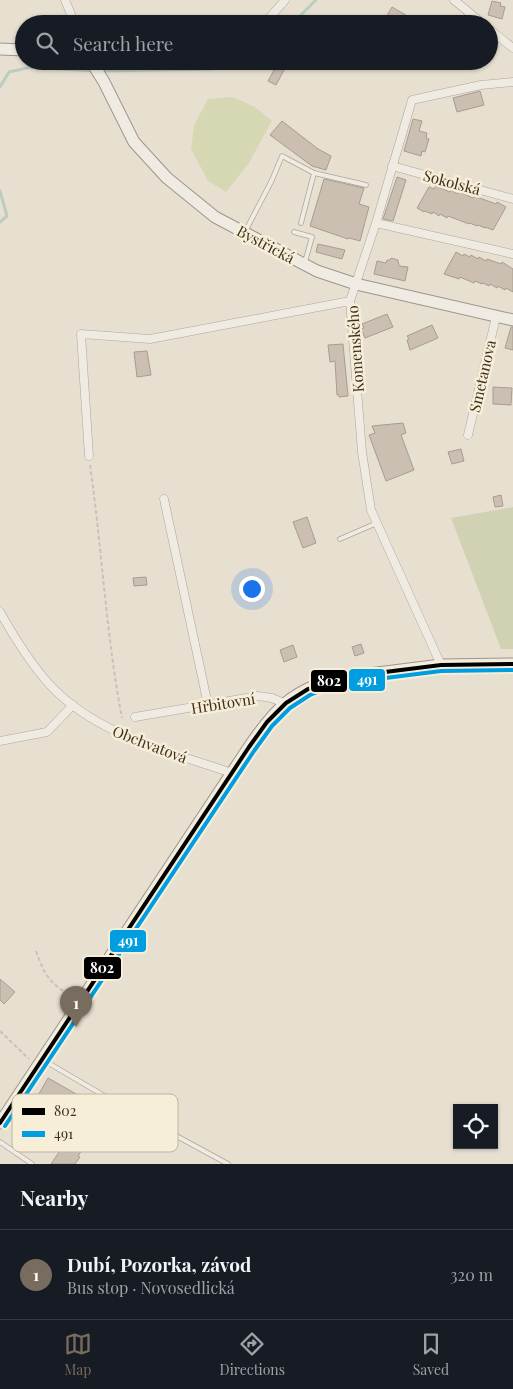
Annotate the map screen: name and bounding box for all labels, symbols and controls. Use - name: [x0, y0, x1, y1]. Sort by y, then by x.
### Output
- search box: [15, 15, 498, 70]
- icon: search: [33, 29, 61, 57]
- text: Search here: [73, 30, 173, 56]
- street label: Sokolská: [421, 165, 483, 199]
- street label: Bystřická: [234, 220, 299, 268]
- street label: Komenského: [342, 305, 368, 393]
- street label: Smetanova: [464, 337, 500, 414]
- your location: [239, 576, 265, 602]
- line badge: 491: [348, 668, 386, 692]
- line badge: 802: [310, 669, 348, 693]
- text: 491: [357, 670, 377, 689]
- text: 802: [317, 671, 341, 690]
- street label: Hřbitovní: [189, 688, 257, 718]
- street label: Obchvatová: [110, 721, 191, 768]
- line badge: 491: [109, 929, 147, 953]
- text: 491: [118, 931, 138, 950]
- line badge: 802: [83, 956, 122, 980]
- text: 802: [90, 958, 114, 977]
- pin: 1: [60, 986, 92, 1027]
- legend: [12, 1094, 178, 1152]
- text: 802: [54, 1101, 77, 1120]
- map controls: [453, 1104, 498, 1149]
- button: locate: [453, 1104, 498, 1149]
- text: 491: [54, 1124, 73, 1143]
- text: Nearby: [20, 1183, 89, 1211]
- text: Dubí, Pozorka, závod: [67, 1251, 251, 1277]
- text: 1: [33, 1264, 39, 1285]
- text: 320 m: [450, 1264, 493, 1285]
- text: Bus stop · Novosedlická: [67, 1277, 235, 1298]
- tab: Map: [64, 1330, 92, 1379]
- tab: Directions: [220, 1330, 285, 1379]
- tab: Saved: [413, 1330, 449, 1379]

